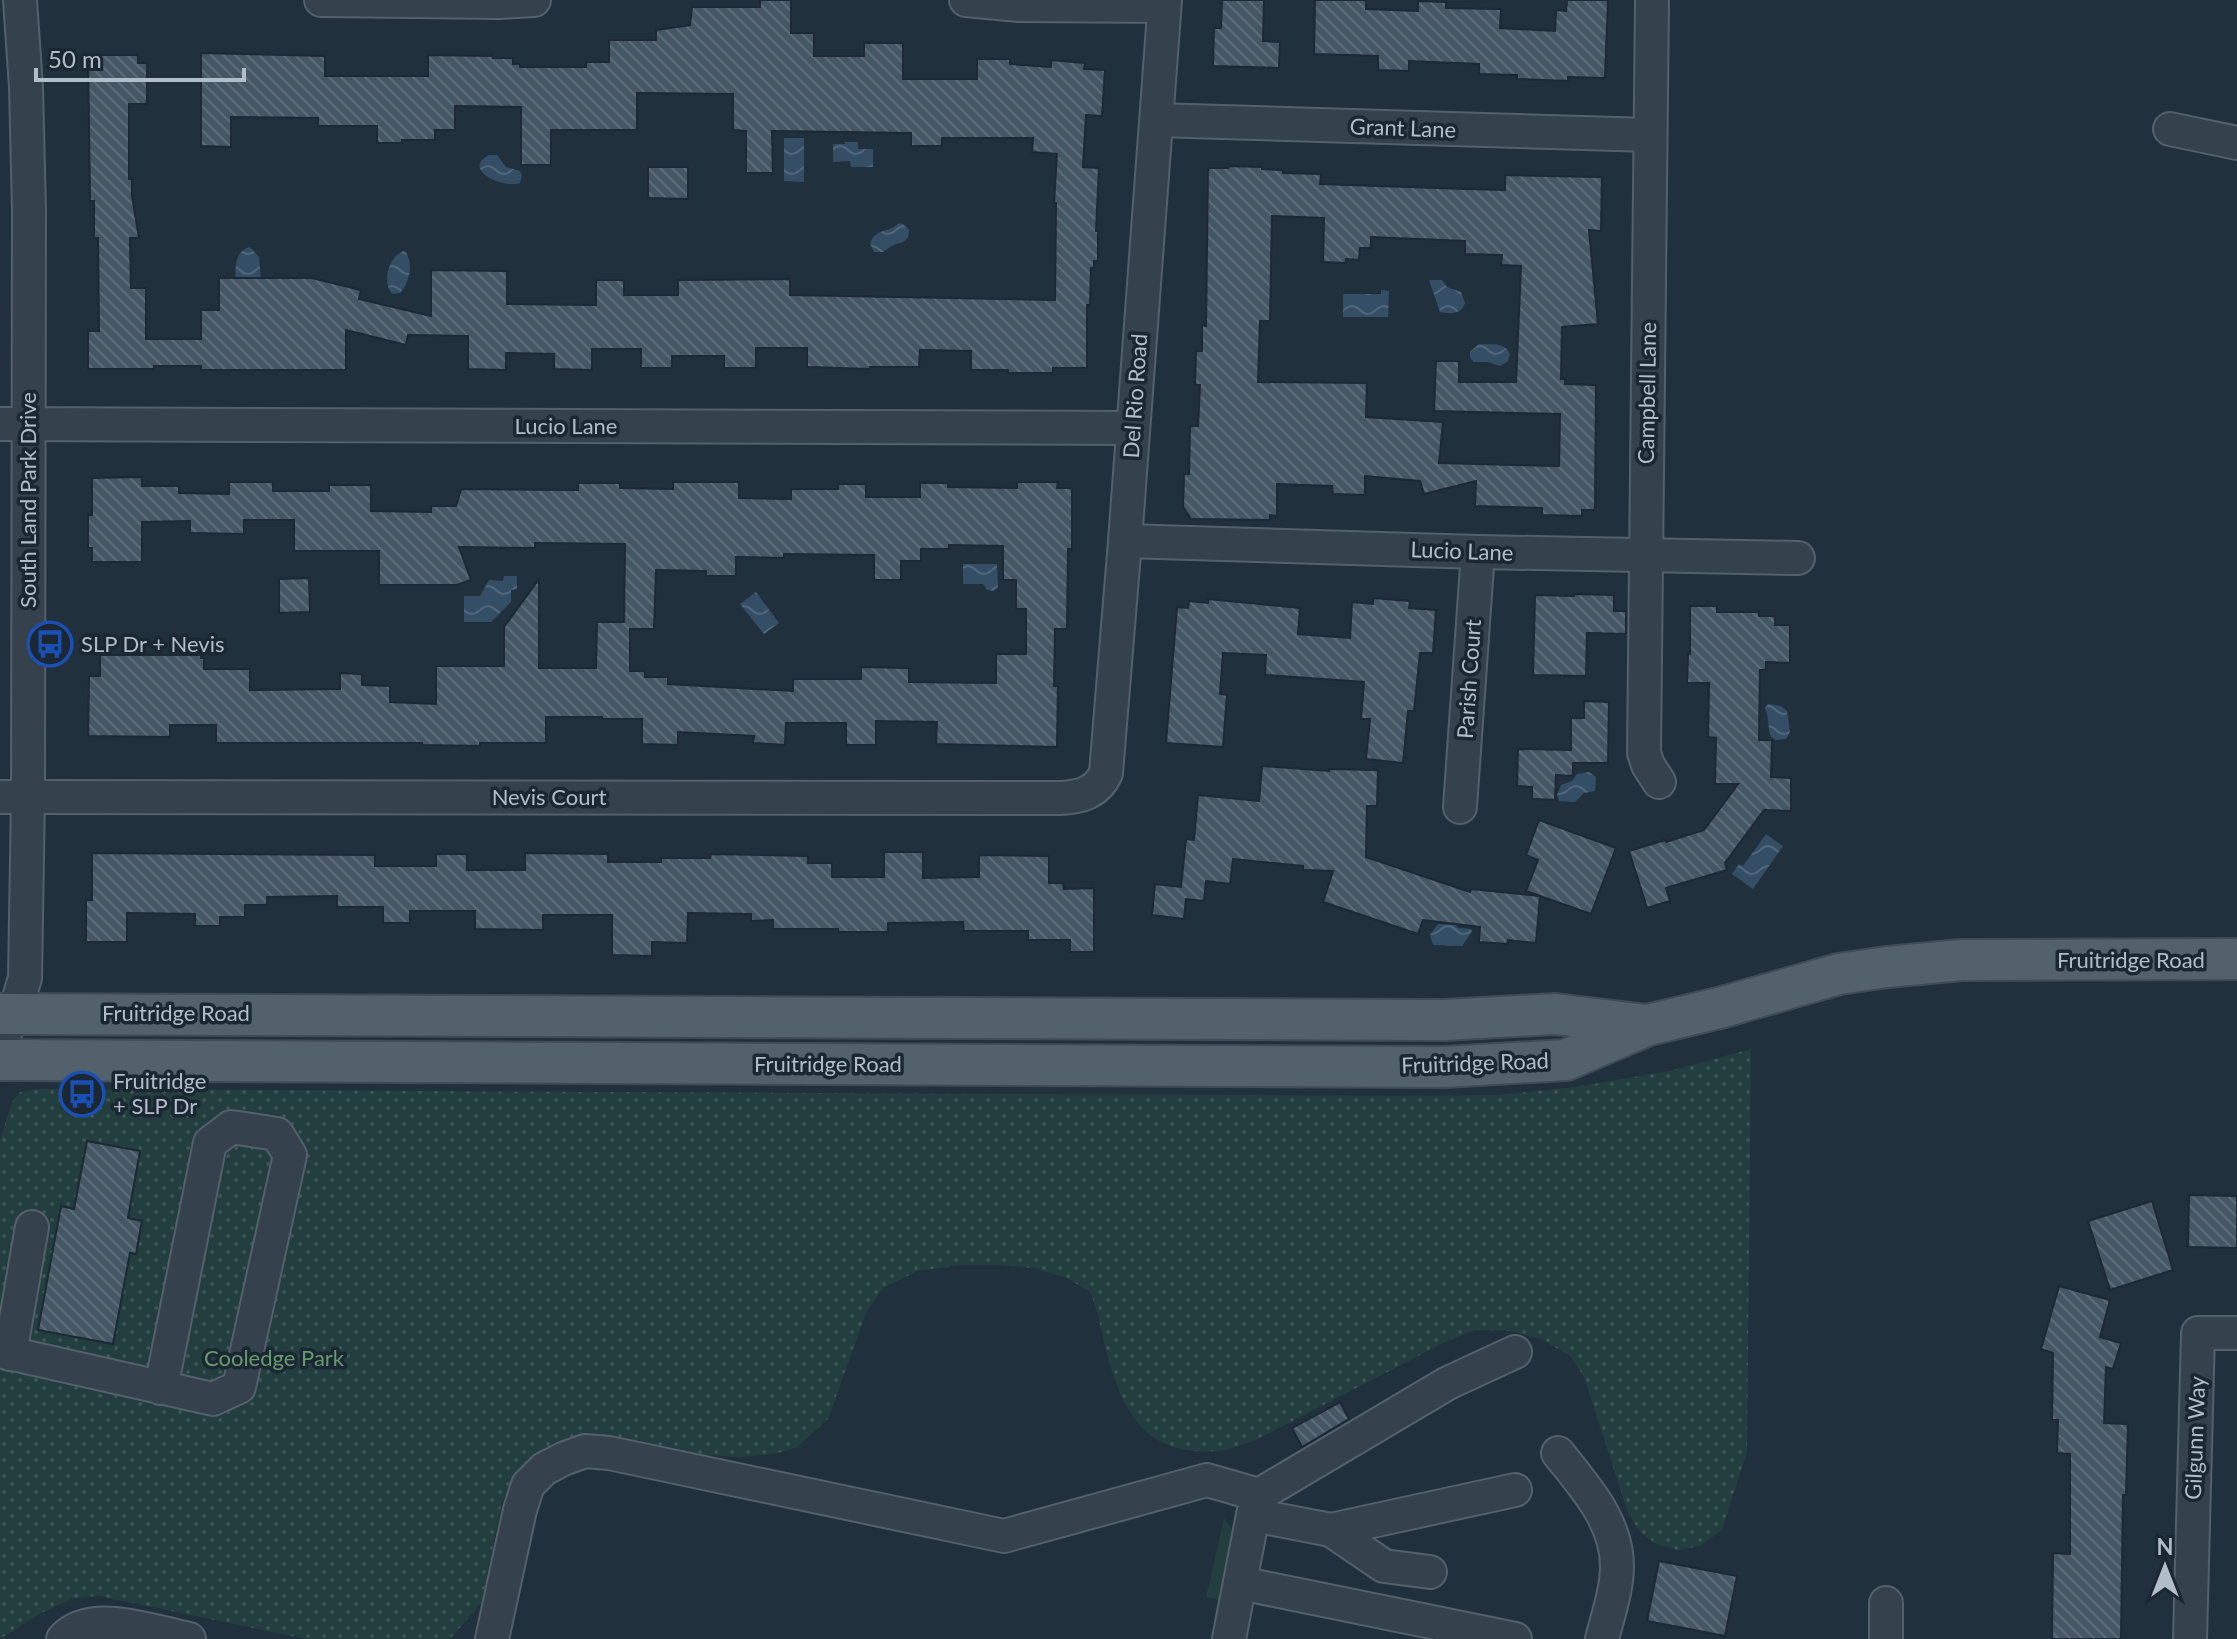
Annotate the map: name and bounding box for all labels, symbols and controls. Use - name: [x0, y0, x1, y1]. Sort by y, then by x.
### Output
- scale bar: [36, 32, 244, 82]
- text: 50 m: [48, 44, 102, 73]
- street label: Grant Lane: [1349, 112, 1457, 143]
- street label: Campbell Lane: [1632, 322, 1661, 464]
- street label: Del Rio Road: [1117, 333, 1152, 459]
- street label: South Land Park Drive: [14, 392, 41, 608]
- street label: Lucio Lane: [515, 412, 617, 439]
- street label: Lucio Lane: [1410, 535, 1514, 566]
- street label: Parish Court: [1451, 618, 1486, 740]
- bus stop icon: SLP Dr + Nevis: [26, 620, 74, 668]
- place label: SLP Dr + Nevis: [81, 630, 225, 657]
- street label: Nevis Court: [492, 783, 606, 810]
- street label: Fruitridge Road: [2057, 946, 2205, 973]
- street label: Fruitridge Road: [102, 999, 250, 1026]
- street label: Fruitridge Road: [1401, 1046, 1549, 1079]
- street label: Fruitridge Road: [754, 1050, 902, 1077]
- place label: Fruitridge + SLP Dr: [113, 1067, 206, 1119]
- bus stop icon: Fruitridge + SLP Dr: [58, 1070, 106, 1118]
- park label: Cooledge Park: [204, 1344, 345, 1371]
- street label: Gilgunn Way: [2179, 1375, 2210, 1500]
- north arrow: [2125, 1527, 2205, 1607]
- text: N: [2157, 1533, 2173, 1560]

